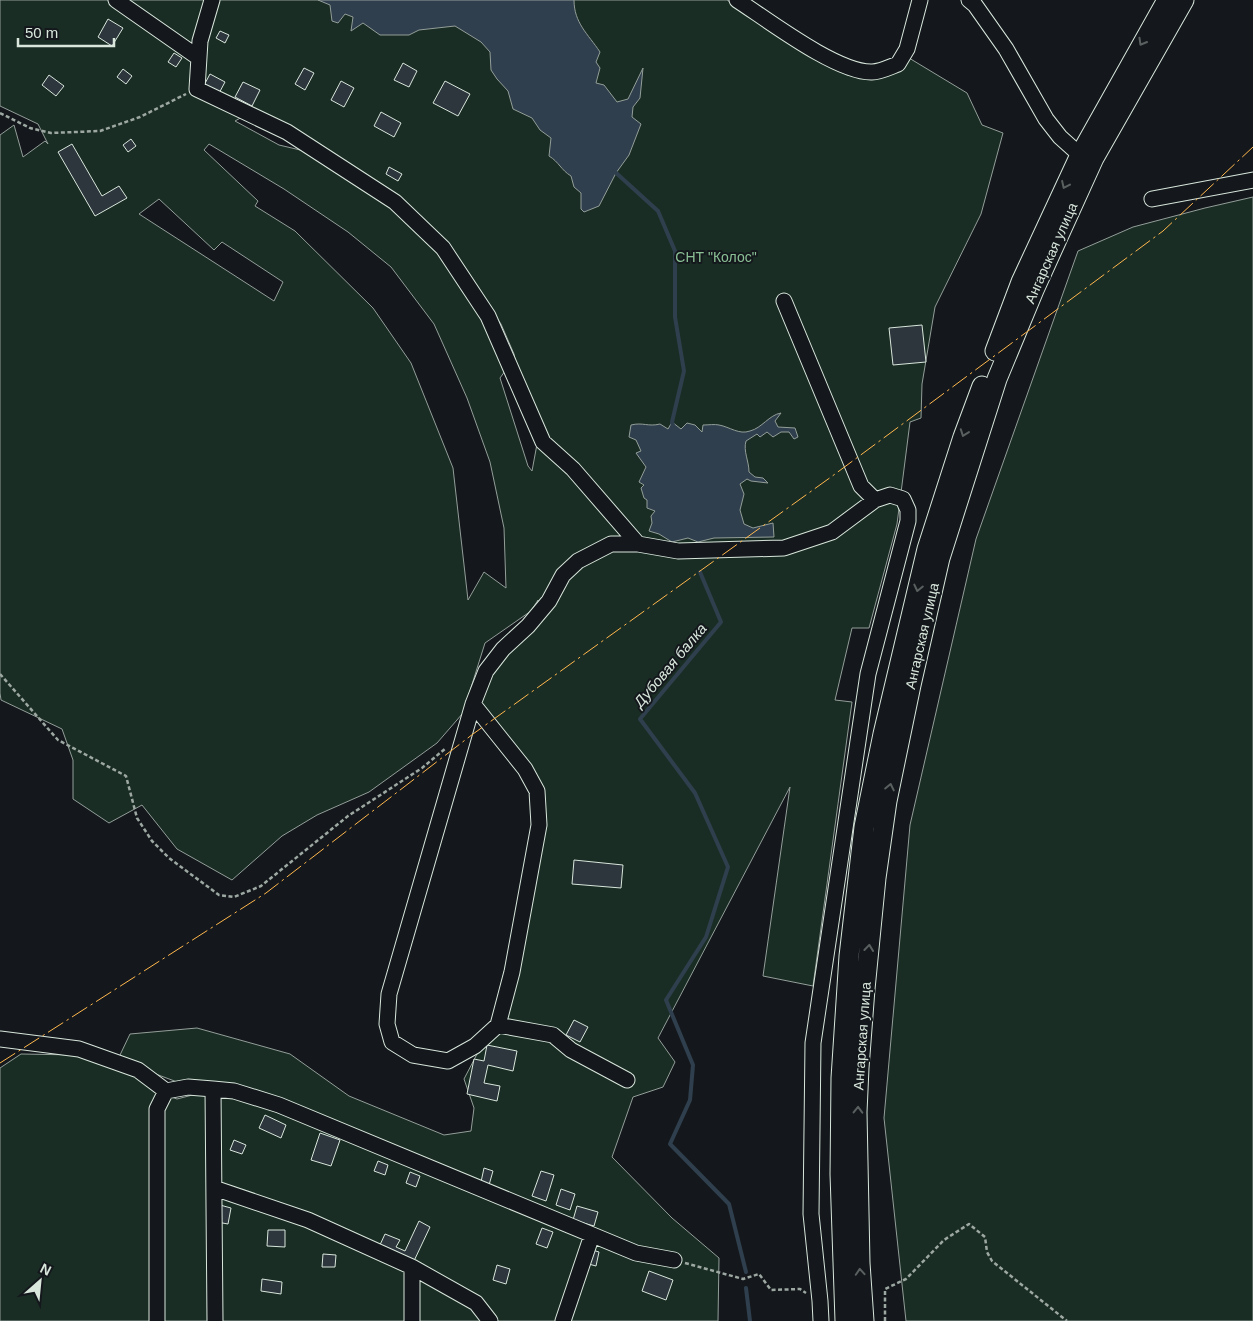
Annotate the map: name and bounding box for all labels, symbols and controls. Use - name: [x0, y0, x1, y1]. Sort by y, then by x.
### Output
- scale bar: [18, 15, 114, 47]
- text: 50 m: [25, 24, 58, 41]
- one-way arrow: [1138, 37, 1148, 46]
- one-way arrow: [1061, 180, 1072, 189]
- street label: Ангарская улица: [1022, 200, 1080, 306]
- park label: СНТ "Колос": [675, 249, 757, 265]
- one-way arrow: [960, 428, 970, 437]
- street label: Ангарская улица: [902, 581, 942, 691]
- one-way arrow: [913, 584, 924, 593]
- water label: Дубовая балка: [629, 620, 710, 712]
- one-way arrow: [884, 782, 895, 791]
- one-way arrow: [863, 944, 874, 952]
- street label: Ангарская улица: [850, 981, 874, 1091]
- one-way arrow: [852, 1106, 863, 1114]
- north arrow: [15, 1256, 65, 1306]
- text: N: [38, 1260, 54, 1279]
- one-way arrow: [855, 1268, 866, 1276]

